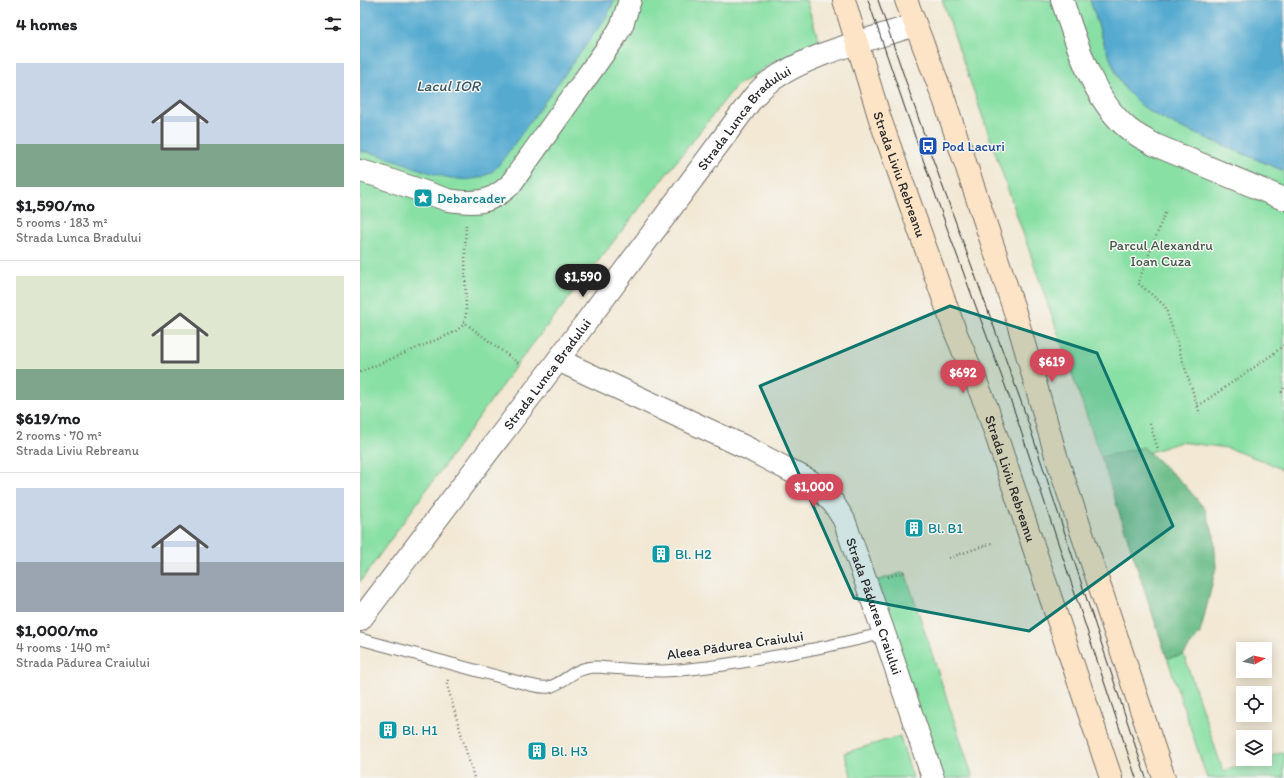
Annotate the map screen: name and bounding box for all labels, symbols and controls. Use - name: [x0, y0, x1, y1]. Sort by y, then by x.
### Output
- icon: filters: [322, 13, 344, 35]
- text: 4 homes: [16, 14, 77, 34]
- street label: Strada Lunca Bradului: [694, 62, 794, 174]
- water label: Lacul IOR: [416, 77, 482, 95]
- icon: home: [144, 89, 216, 161]
- street label: Strada Liviu Rebreanu: [869, 109, 929, 240]
- bus stop icon: Pod Lacuri: [917, 135, 939, 157]
- place label: Pod Lacuri: [942, 138, 1005, 155]
- place icon: Debarcader: [412, 187, 434, 209]
- place label: Debarcader: [437, 190, 507, 207]
- text: $1,590/mo: [16, 195, 95, 215]
- text: 5 rooms · 183 m²: [16, 215, 108, 230]
- text: Strada Lunca Bradului: [16, 230, 141, 245]
- park label: Parcul Alexandru Ioan Cuza: [1109, 237, 1213, 270]
- pin: $1,590: [550, 264, 616, 298]
- text: $1,590: [564, 269, 602, 284]
- icon: home: [144, 302, 216, 374]
- street label: Strada Lunca Bradului: [500, 315, 595, 433]
- pin: $619: [1028, 349, 1076, 383]
- text: $619: [1039, 354, 1065, 369]
- pin: $692: [939, 360, 987, 394]
- text: $692: [949, 365, 977, 380]
- text: $619/mo: [16, 408, 80, 428]
- street label: Strada Liviu Rebreanu: [981, 413, 1039, 544]
- text: 2 rooms · 70 m²: [16, 428, 102, 443]
- text: Strada Liviu Rebreanu: [16, 443, 139, 458]
- pin: $1,000: [781, 474, 847, 508]
- text: $1,000: [794, 479, 834, 494]
- icon: home: [144, 514, 216, 586]
- building icon: Bl. B1: [903, 517, 925, 539]
- place label: Bl. B1: [928, 520, 963, 537]
- street label: Strada Pădurea Craiului: [842, 535, 905, 677]
- building icon: Bl. H2: [650, 543, 672, 565]
- place label: Bl. H2: [675, 546, 712, 563]
- text: $1,000/mo: [16, 620, 98, 640]
- street label: Aleea Pădurea Craiului: [666, 627, 805, 664]
- text: 4 rooms · 140 m²: [16, 640, 110, 655]
- north arrow: [1236, 642, 1272, 678]
- map controls: [1236, 642, 1272, 766]
- text: Strada Pădurea Craiului: [16, 655, 150, 670]
- button: locate: [1236, 686, 1272, 722]
- building icon: Bl. H1: [377, 719, 399, 741]
- place label: Bl. H1: [402, 722, 438, 739]
- button: layers: [1236, 730, 1272, 766]
- building icon: Bl. H3: [526, 740, 548, 762]
- place label: Bl. H3: [551, 743, 588, 760]

